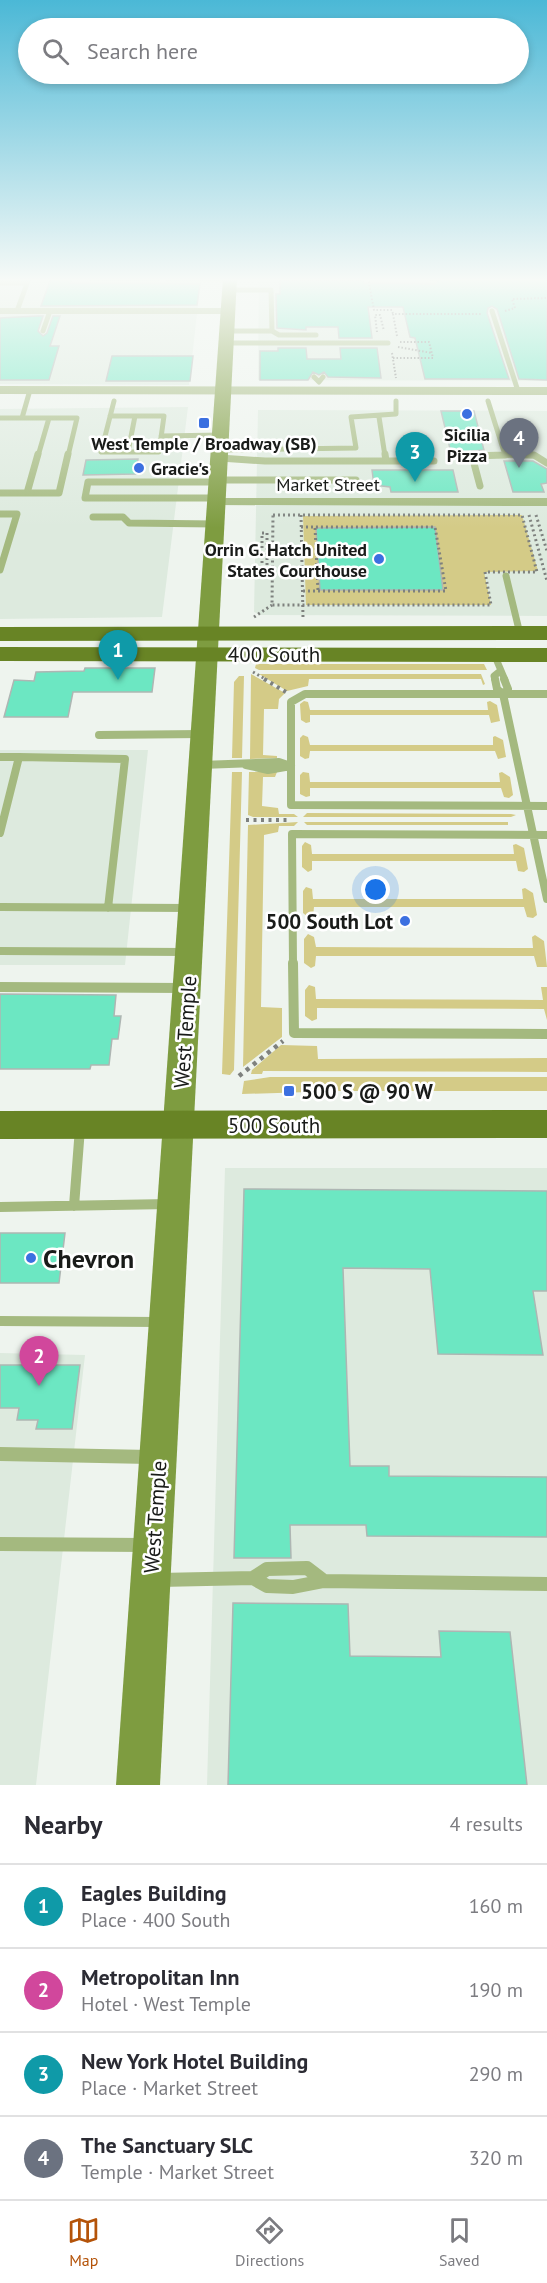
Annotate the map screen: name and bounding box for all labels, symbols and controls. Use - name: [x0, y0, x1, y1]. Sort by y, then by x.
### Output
- search box: [18, 18, 529, 84]
- icon: search: [39, 35, 72, 68]
- text: Search here: [87, 37, 198, 65]
- marker: Sicilia Pizza: [460, 407, 474, 421]
- marker: West Temple / Broadway (SB): [197, 416, 211, 430]
- pin: 4: [500, 418, 538, 468]
- place label: Sicilia Pizza: [444, 423, 490, 467]
- place label: West Temple / Broadway (SB): [91, 432, 317, 455]
- pin: 3: [396, 432, 434, 482]
- place label: Gracie's: [151, 457, 209, 480]
- marker: Gracie's: [132, 461, 146, 475]
- street label: Market Street: [276, 473, 380, 496]
- place label: Orrin G. Hatch United States Courthouse: [205, 538, 367, 582]
- marker: Orrin G. Hatch United States Courthouse: [372, 552, 386, 566]
- pin: 1: [98, 630, 138, 680]
- street label: 400 South: [228, 641, 320, 668]
- your location: [361, 875, 390, 904]
- place label: 500 South Lot: [266, 908, 394, 935]
- marker: 500 South Lot: [398, 914, 412, 928]
- street label: West Temple: [168, 975, 202, 1089]
- place label: 500 S @ 90 W: [301, 1078, 434, 1105]
- marker: 500 S @ 90 W: [282, 1084, 296, 1098]
- street label: 500 South: [228, 1112, 320, 1139]
- place label: Chevron: [43, 1242, 134, 1275]
- marker: Chevron: [24, 1251, 38, 1265]
- pin: 2: [20, 1336, 58, 1386]
- street label: West Temple: [138, 1460, 172, 1574]
- text: Nearby: [24, 1808, 102, 1841]
- text: 4 results: [450, 1811, 523, 1837]
- text: Eagles Building: [81, 1879, 226, 1907]
- text: 1: [38, 1893, 49, 1919]
- text: 160 m: [469, 1893, 523, 1919]
- text: Place · 400 South: [81, 1907, 231, 1933]
- text: Metropolitan Inn: [81, 1963, 239, 1991]
- text: 2: [38, 1977, 49, 2003]
- text: 190 m: [469, 1977, 523, 2003]
- text: Hotel · West Temple: [81, 1991, 251, 2017]
- text: New York Hotel Building: [81, 2047, 308, 2075]
- text: 3: [38, 2061, 49, 2087]
- text: 290 m: [469, 2061, 523, 2087]
- text: Place · Market Street: [81, 2075, 258, 2101]
- text: The Sanctuary SLC: [81, 2131, 253, 2159]
- text: 4: [38, 2145, 49, 2171]
- text: 320 m: [469, 2145, 523, 2171]
- text: Temple · Market Street: [81, 2159, 274, 2185]
- tab: Map: [67, 2214, 100, 2270]
- tab: Directions: [235, 2214, 304, 2270]
- tab: Saved: [439, 2214, 480, 2270]

